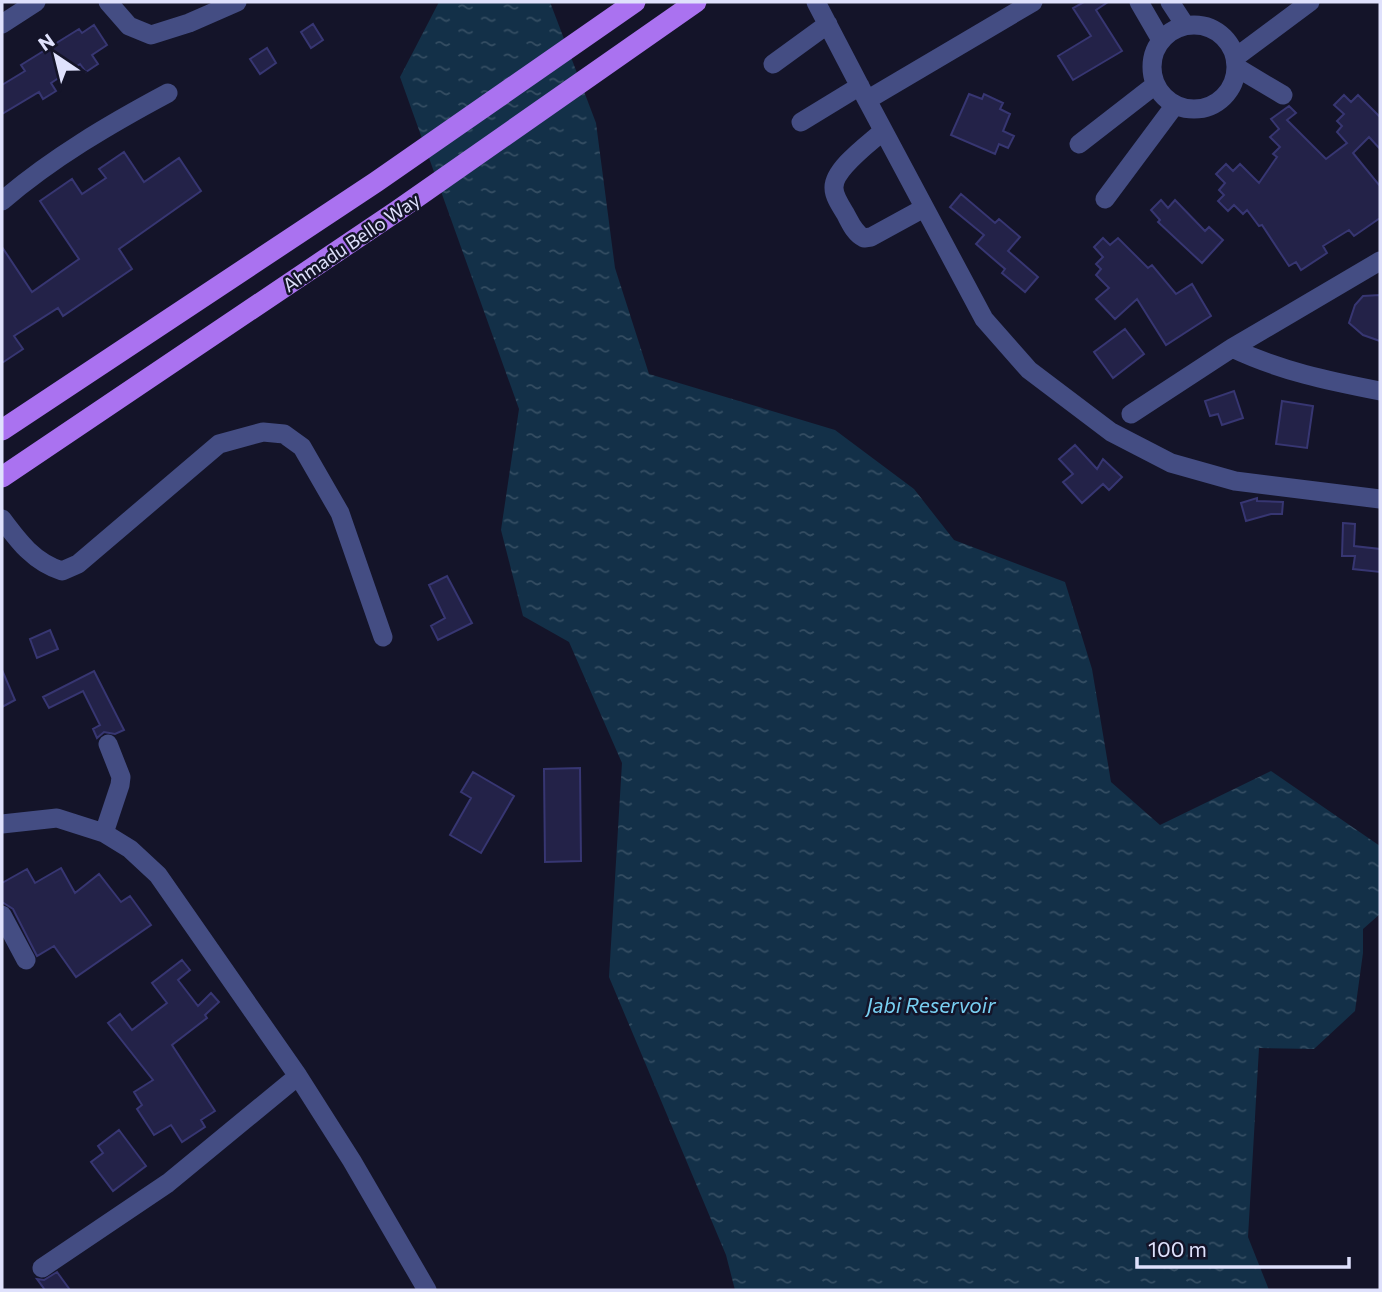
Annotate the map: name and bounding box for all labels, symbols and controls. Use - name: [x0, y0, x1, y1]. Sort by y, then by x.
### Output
- north arrow: [21, 21, 91, 91]
- text: N: [34, 28, 58, 55]
- street label: Ahmadu Bello Way: [278, 187, 424, 296]
- water label: Jabi Reservoir: [864, 992, 996, 1017]
- scale bar: [1137, 1226, 1349, 1270]
- text: 100 m: [1148, 1236, 1207, 1261]

